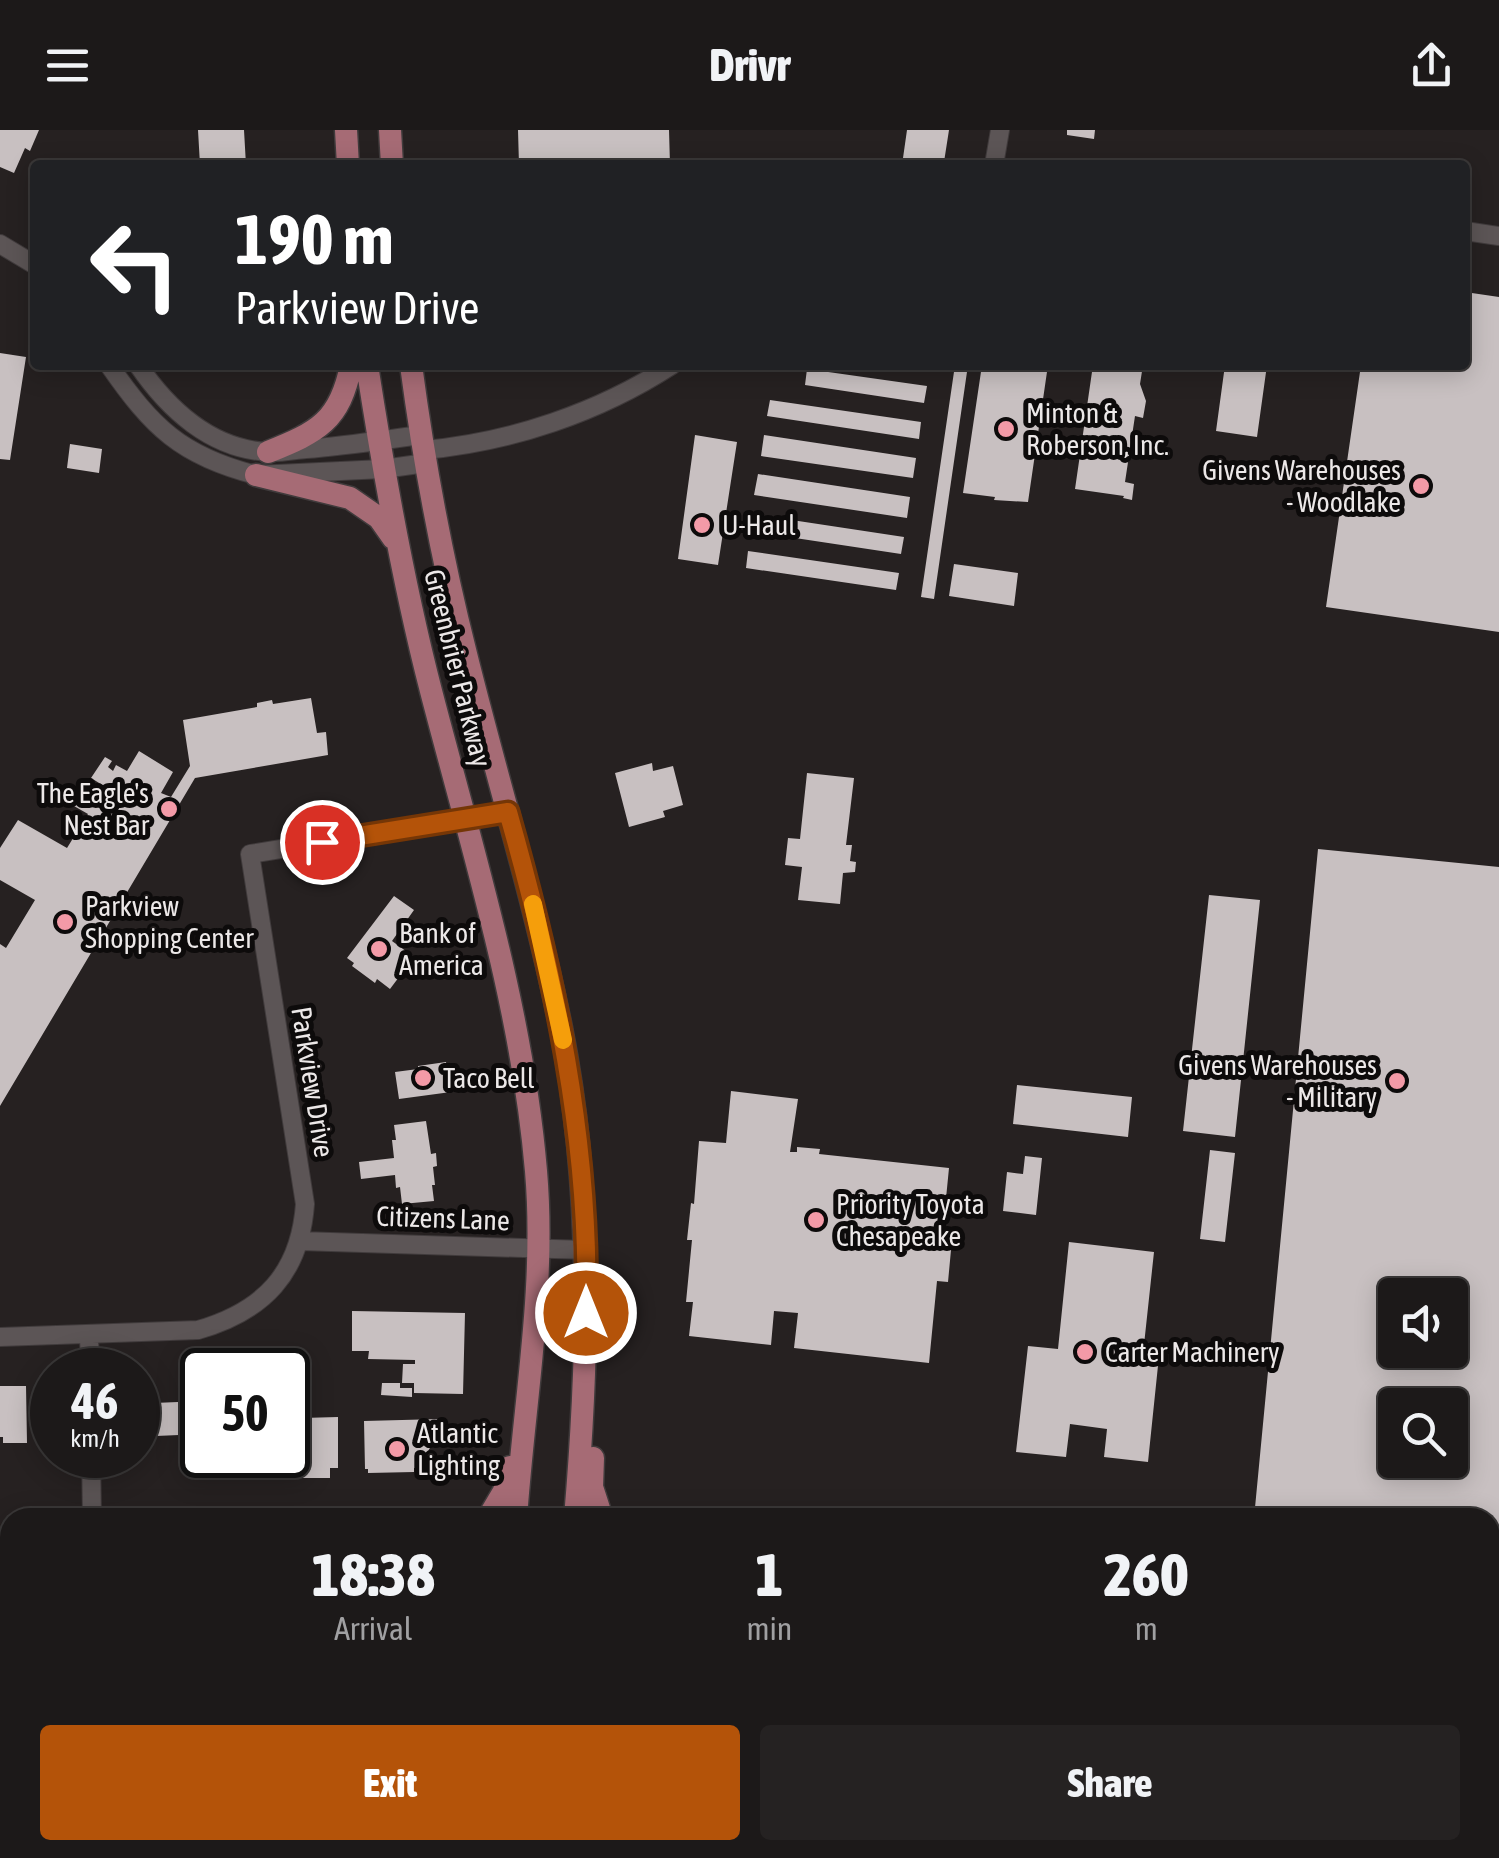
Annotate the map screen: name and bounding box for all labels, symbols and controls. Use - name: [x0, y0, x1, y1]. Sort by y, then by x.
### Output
- icon: menu: [40, 38, 95, 93]
- icon: share: [1404, 38, 1459, 93]
- text: Drivr: [709, 39, 790, 91]
- text: 190 m: [235, 199, 394, 279]
- icon: left: [70, 200, 200, 330]
- text: Parkview Drive: [235, 282, 479, 334]
- place label: Minton & Roberson, Inc.: [1026, 397, 1169, 461]
- marker: Minton & Roberson, Inc.: [995, 418, 1017, 440]
- place label: Givens Warehouses - Woodlake: [1202, 454, 1401, 518]
- marker: Givens Warehouses - Woodlake: [1410, 475, 1432, 497]
- place label: U-Haul: [722, 509, 796, 541]
- marker: U-Haul: [691, 514, 713, 536]
- street label: Greenbrier Parkway: [418, 566, 498, 770]
- place label: The Eagle's Nest Bar: [37, 777, 150, 841]
- marker: The Eagle's Nest Bar: [158, 798, 180, 820]
- pin: [280, 800, 365, 885]
- icon: arrive: [295, 815, 350, 870]
- place label: Parkview Shopping Center: [85, 890, 254, 954]
- marker: Parkview Shopping Center: [54, 911, 76, 933]
- place label: Bank of America: [399, 917, 484, 981]
- marker: Bank of America: [368, 938, 390, 960]
- street label: Parkview Drive: [285, 1004, 341, 1160]
- place label: Givens Warehouses - Military: [1178, 1049, 1377, 1113]
- place label: Taco Bell: [443, 1062, 535, 1094]
- marker: Taco Bell: [412, 1067, 434, 1089]
- marker: Givens Warehouses - Military: [1386, 1070, 1408, 1092]
- place label: Priority Toyota Chesapeake: [836, 1188, 985, 1252]
- street label: Citizens Lane: [376, 1200, 510, 1236]
- marker: Priority Toyota Chesapeake: [805, 1209, 827, 1231]
- position arrow: [534, 1261, 638, 1365]
- map controls: [1378, 1278, 1468, 1478]
- button: sound: [1378, 1278, 1468, 1368]
- place label: Carter Machinery: [1105, 1336, 1279, 1368]
- marker: Carter Machinery: [1074, 1341, 1096, 1363]
- speed limit sign: 50: [180, 1348, 310, 1478]
- text: 46: [71, 1372, 118, 1430]
- button: search: [1378, 1388, 1468, 1478]
- place label: Atlantic Lighting: [417, 1417, 500, 1481]
- text: km/h: [70, 1424, 120, 1452]
- marker: Atlantic Lighting: [386, 1438, 408, 1460]
- text: 18:38: [311, 1540, 435, 1609]
- text: 1: [755, 1540, 784, 1609]
- text: 260: [1104, 1540, 1188, 1609]
- text: Arrival: [334, 1610, 412, 1647]
- text: min: [746, 1610, 792, 1647]
- text: m: [1135, 1610, 1158, 1647]
- button: Exit: [40, 1725, 740, 1840]
- button: Share: [760, 1725, 1460, 1840]

